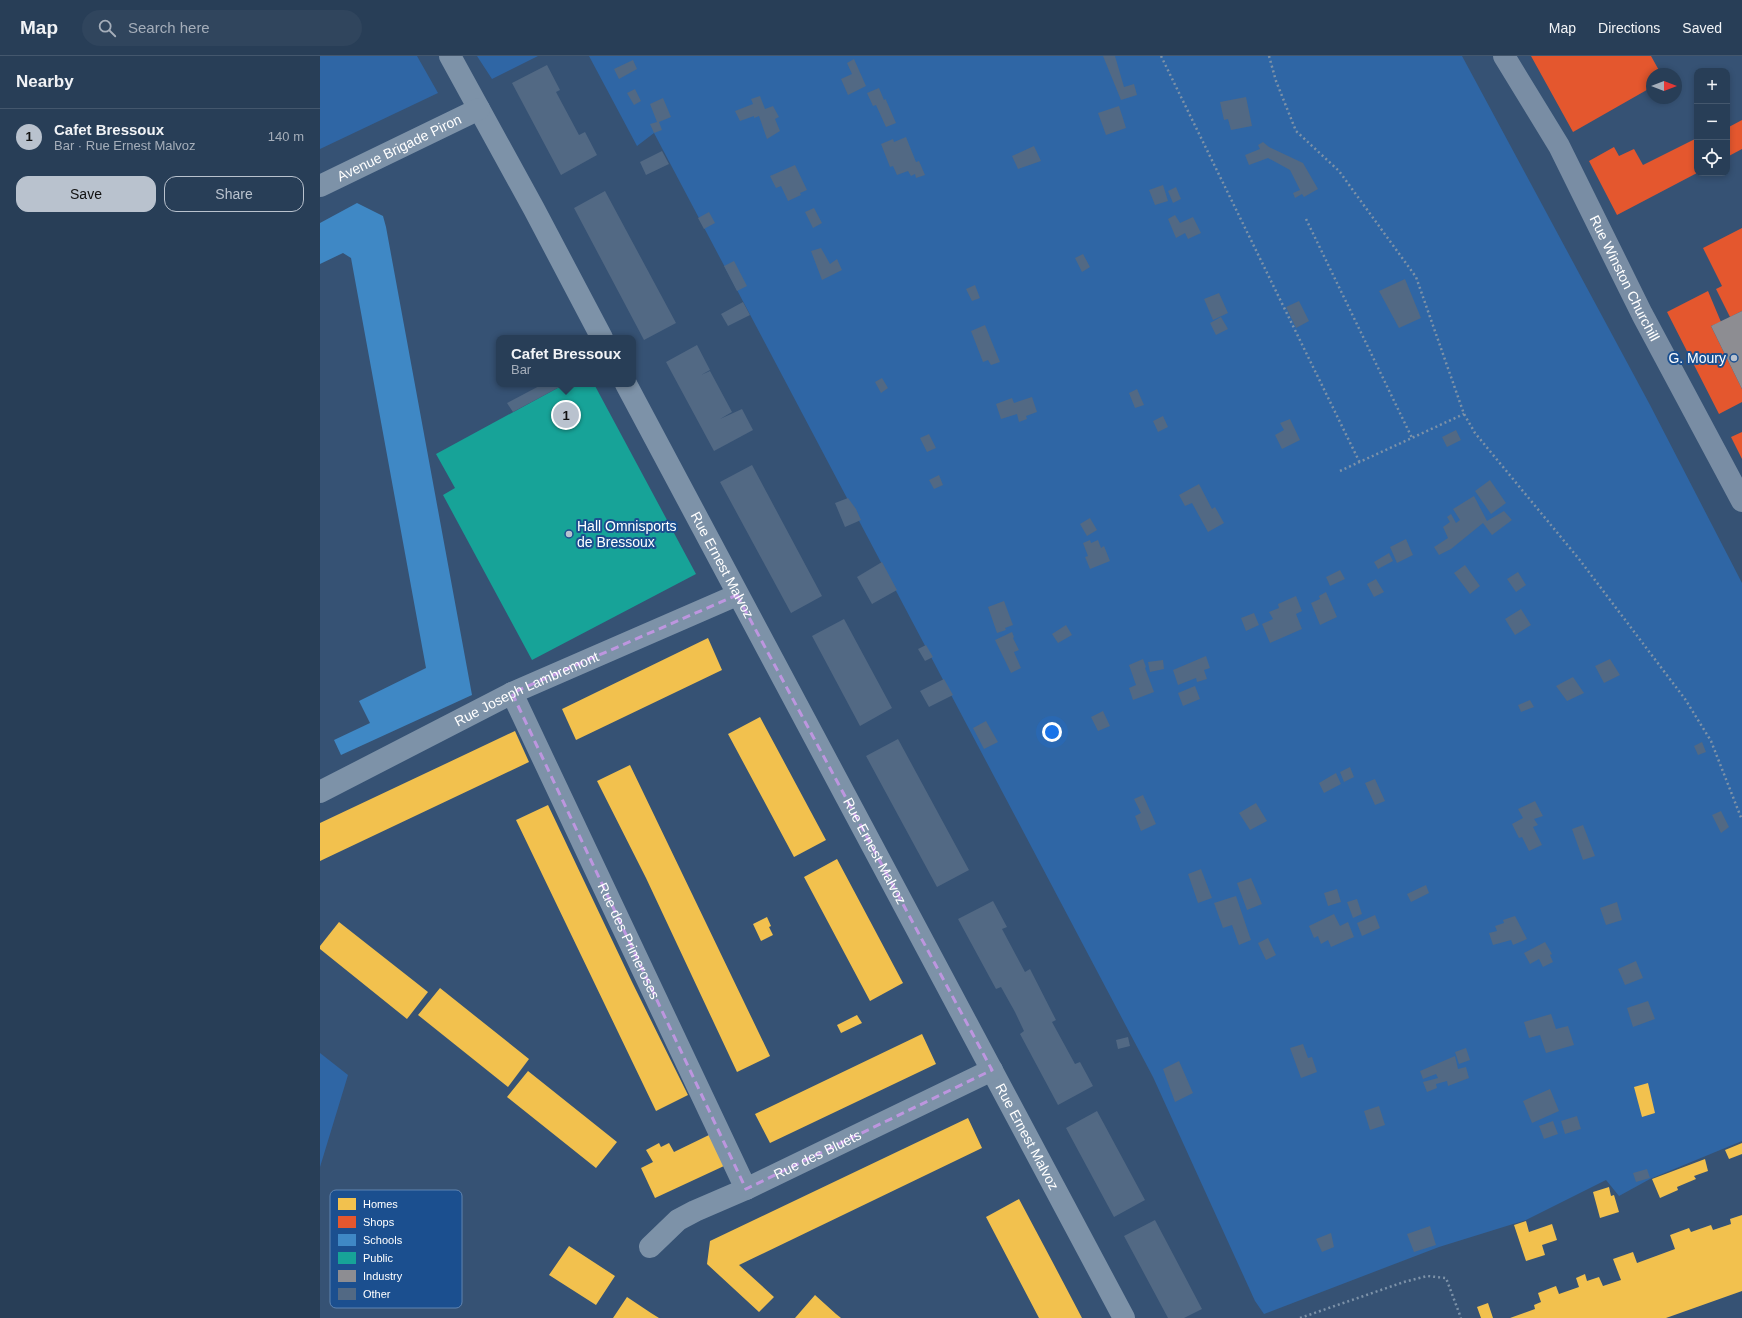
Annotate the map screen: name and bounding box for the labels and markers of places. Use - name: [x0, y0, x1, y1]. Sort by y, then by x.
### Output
- place label: G. Moury: [1668, 350, 1726, 366]
- marker: G. Moury: [1729, 353, 1739, 363]
- pin: 1: [553, 400, 579, 430]
- place label: Hall Omnisports de Bressoux: [577, 518, 677, 550]
- marker: Hall Omnisports de Bressoux: [564, 529, 574, 539]

